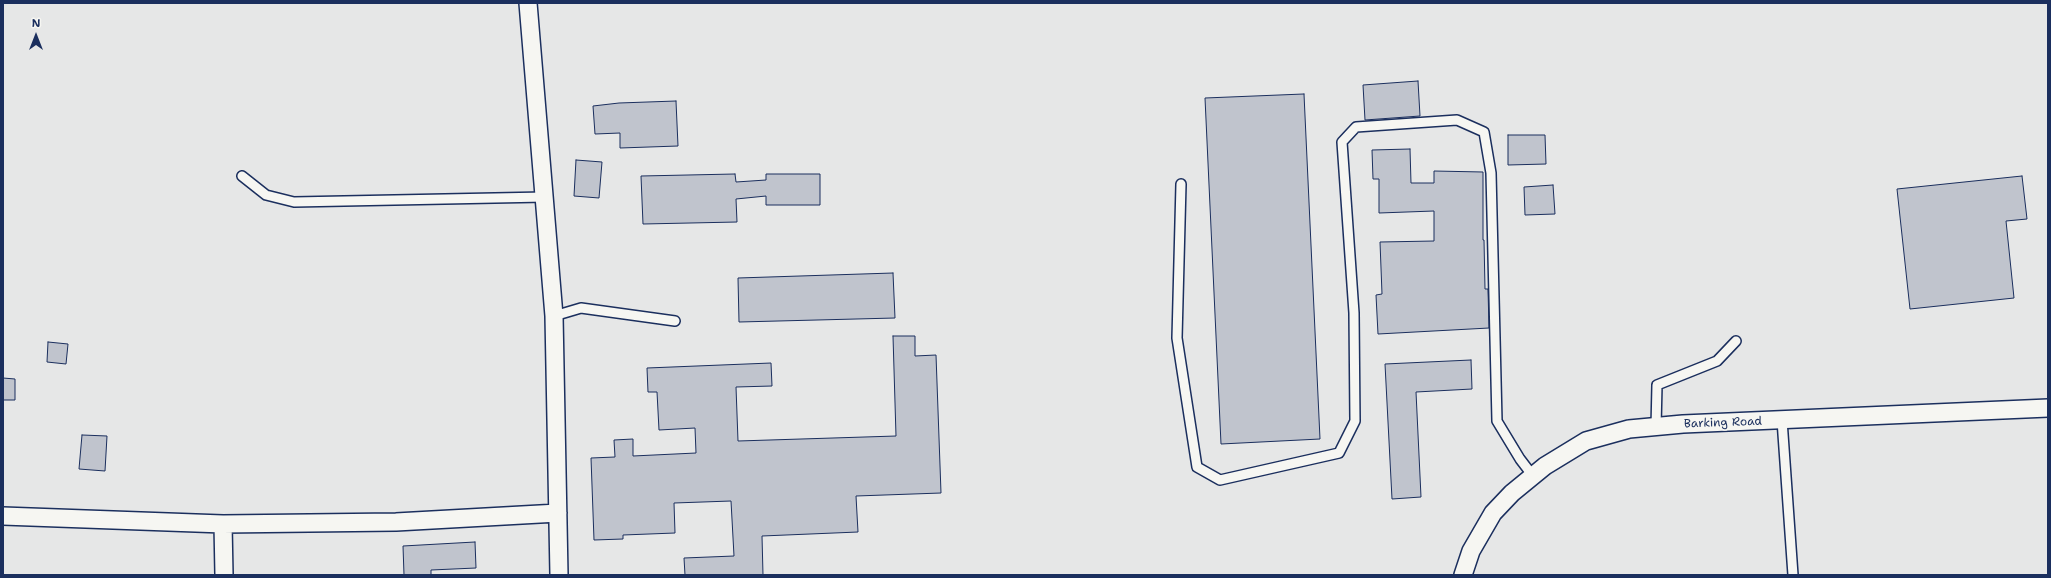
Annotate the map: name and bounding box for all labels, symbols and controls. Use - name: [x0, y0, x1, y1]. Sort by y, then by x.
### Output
- north arrow: [16, 16, 56, 56]
- text: N: [32, 16, 40, 31]
- street label: Barking Road: [1684, 414, 1762, 432]

